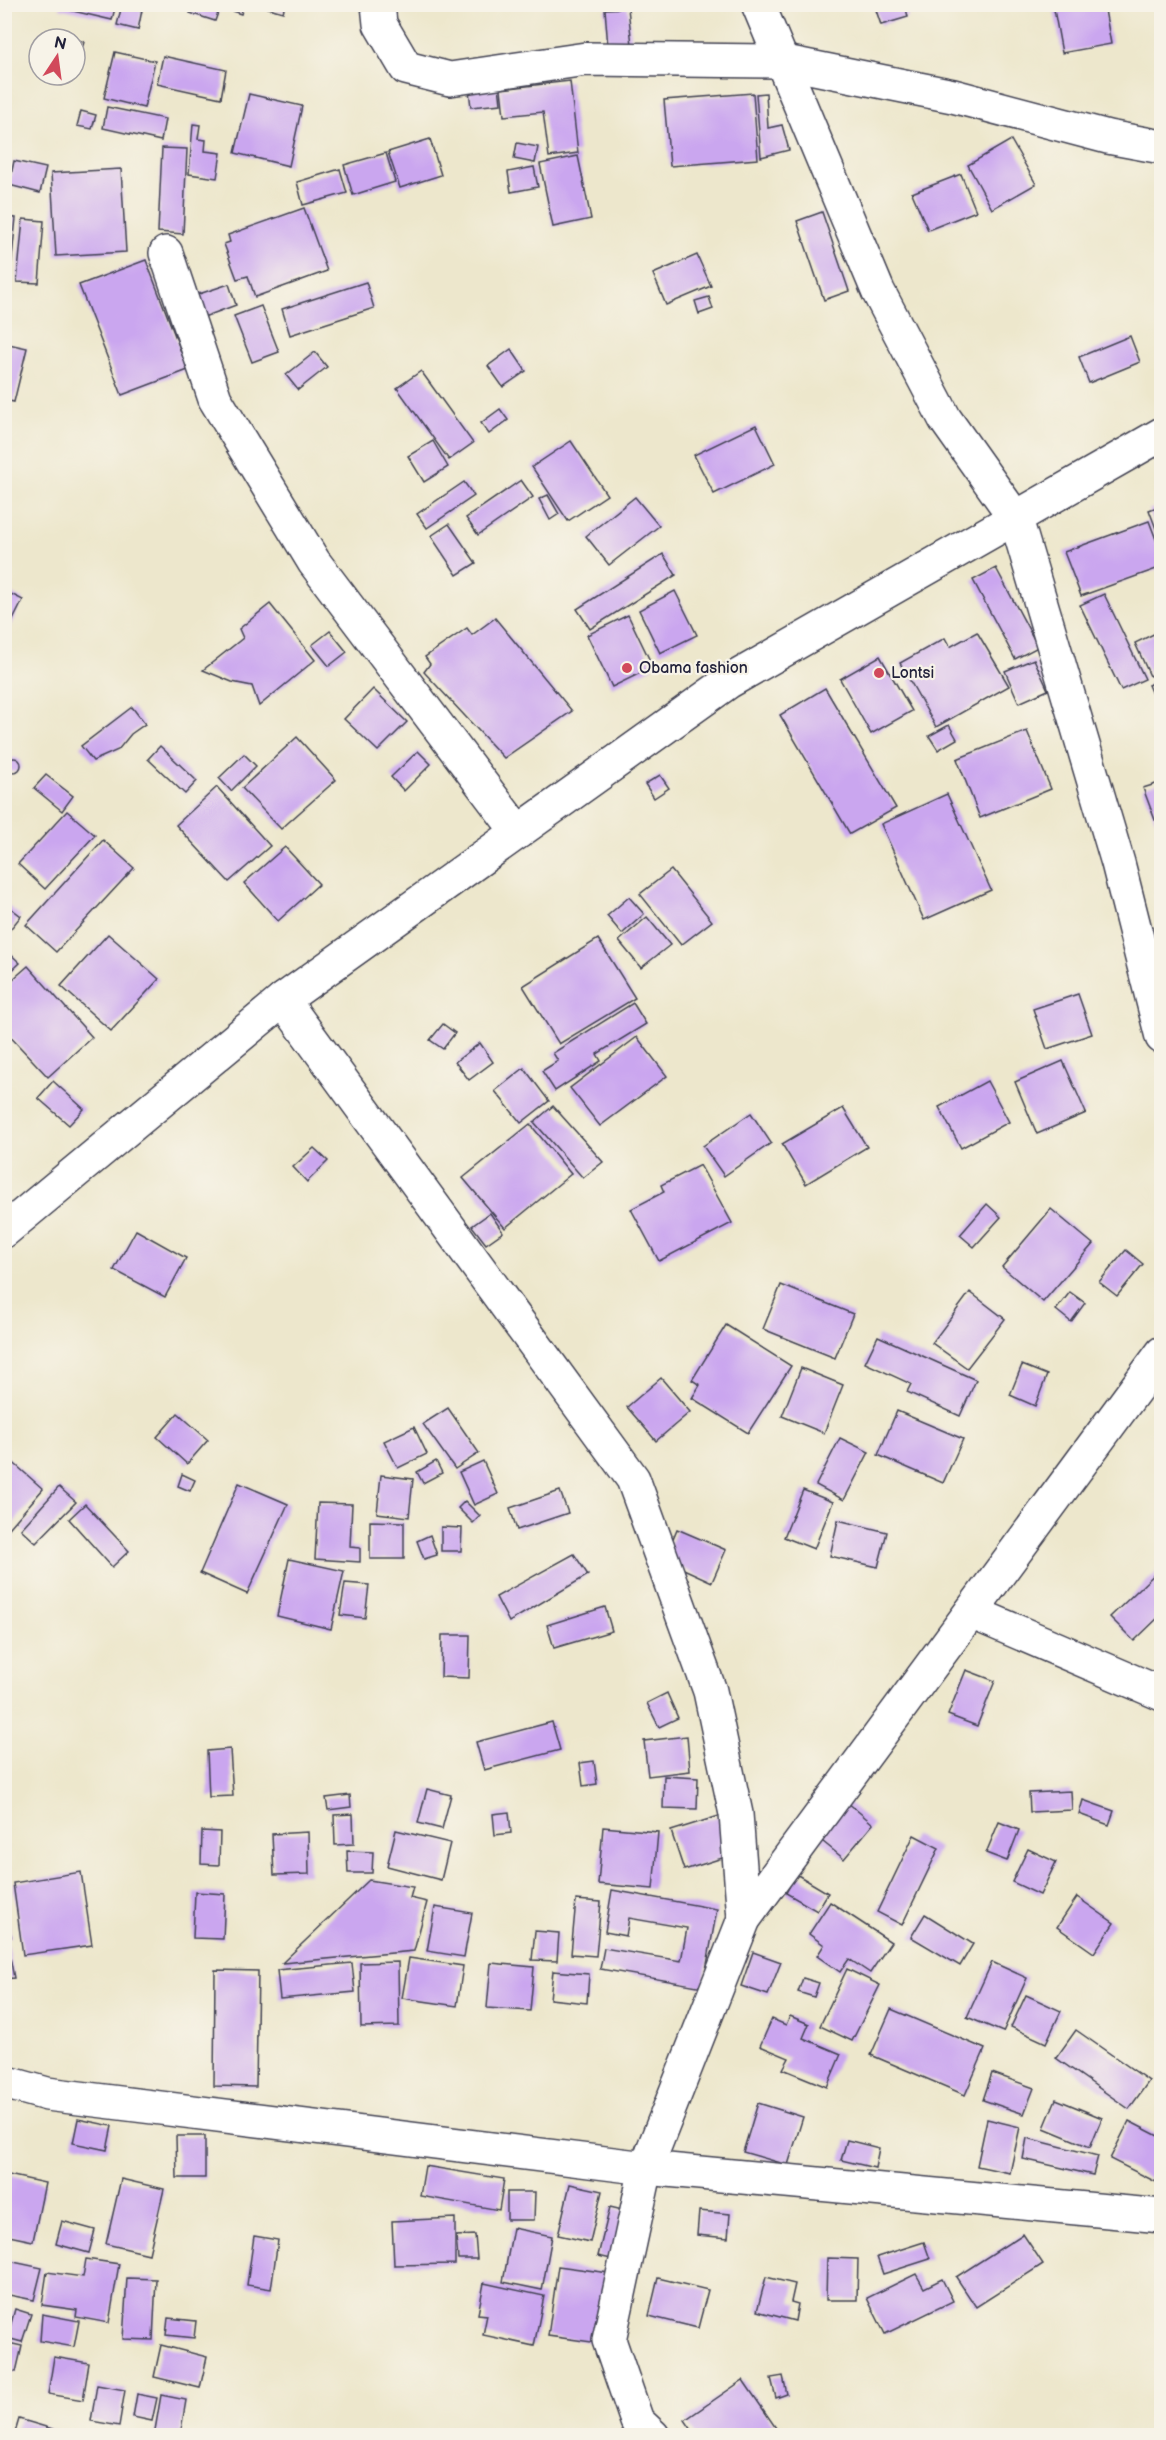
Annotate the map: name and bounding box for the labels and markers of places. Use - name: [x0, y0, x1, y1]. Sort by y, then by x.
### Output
- place label: Obama fashion: [639, 659, 748, 678]
- marker: Obama fashion: [620, 661, 634, 675]
- place label: Lontsi: [891, 664, 934, 683]
- marker: Lontsi: [872, 666, 886, 680]

